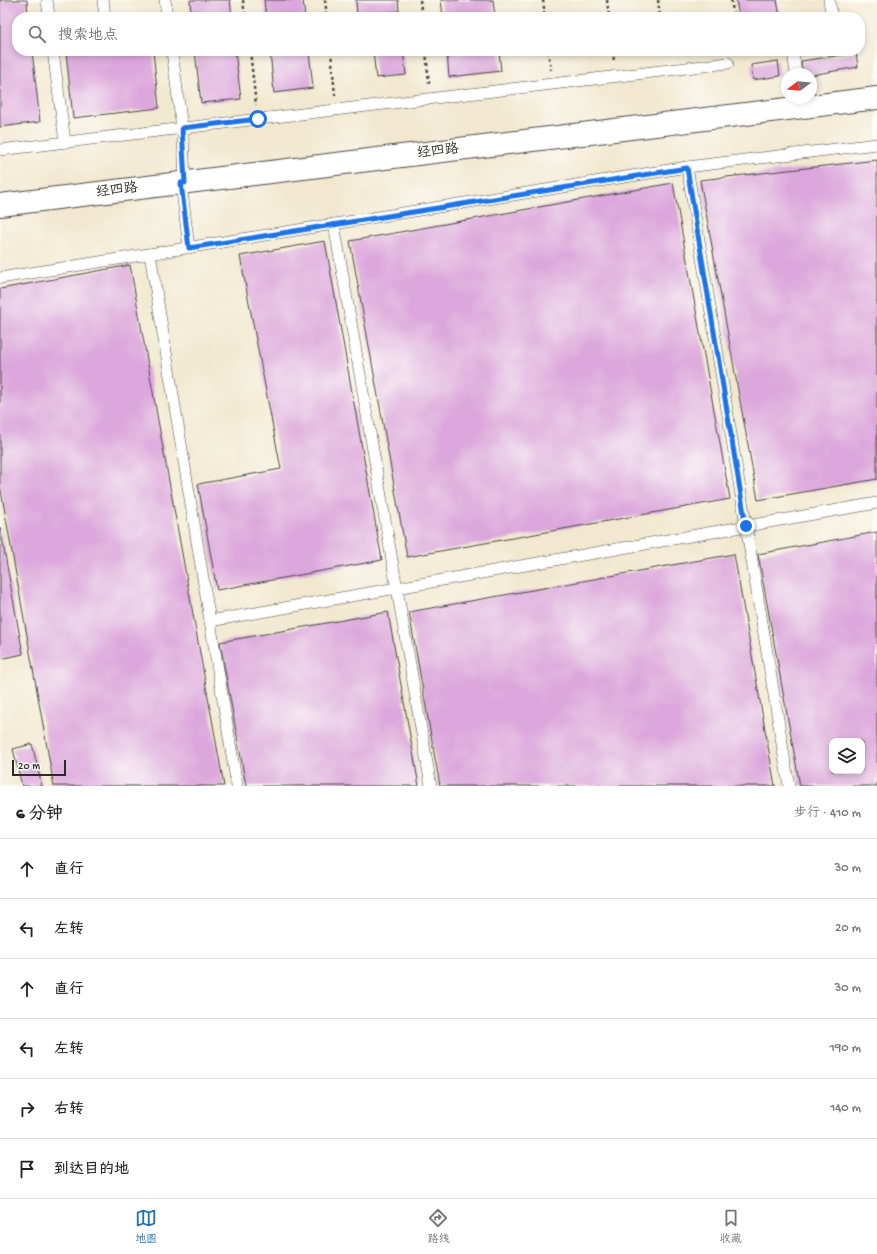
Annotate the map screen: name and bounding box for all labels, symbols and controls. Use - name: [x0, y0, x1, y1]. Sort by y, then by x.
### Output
- search box: [12, 12, 865, 56]
- icon: search: [26, 23, 48, 45]
- text: 搜索地点: [58, 27, 118, 45]
- north arrow: [781, 68, 817, 104]
- route start: [249, 110, 267, 128]
- street label: 经四路: [416, 140, 460, 163]
- street label: 经四路: [95, 179, 139, 202]
- route end: [737, 517, 755, 535]
- map controls: [829, 738, 865, 774]
- button: layers: [829, 738, 865, 774]
- scale bar: [12, 758, 66, 777]
- text: 20 m: [18, 761, 40, 773]
- text: 6 分钟: [16, 805, 63, 825]
- text: 步行 · 410 m: [794, 806, 861, 821]
- icon: ahead: [16, 858, 38, 880]
- text: 直行: [54, 861, 84, 879]
- text: 30 m: [835, 861, 861, 876]
- icon: left: [16, 918, 38, 940]
- text: 左转: [54, 921, 84, 939]
- text: 20 m: [835, 921, 861, 936]
- icon: ahead: [16, 978, 38, 1000]
- text: 直行: [54, 981, 84, 999]
- text: 30 m: [835, 981, 861, 996]
- icon: left: [16, 1038, 38, 1060]
- text: 左转: [54, 1041, 84, 1059]
- text: 190 m: [830, 1041, 861, 1056]
- icon: right: [16, 1098, 38, 1120]
- text: 右转: [54, 1101, 84, 1119]
- text: 140 m: [830, 1101, 861, 1116]
- icon: arrive: [16, 1158, 38, 1180]
- text: 到达目的地: [54, 1161, 129, 1179]
- tab: 地图: [135, 1207, 157, 1246]
- tab: 路线: [427, 1207, 449, 1246]
- tab: 收藏: [720, 1207, 742, 1246]

